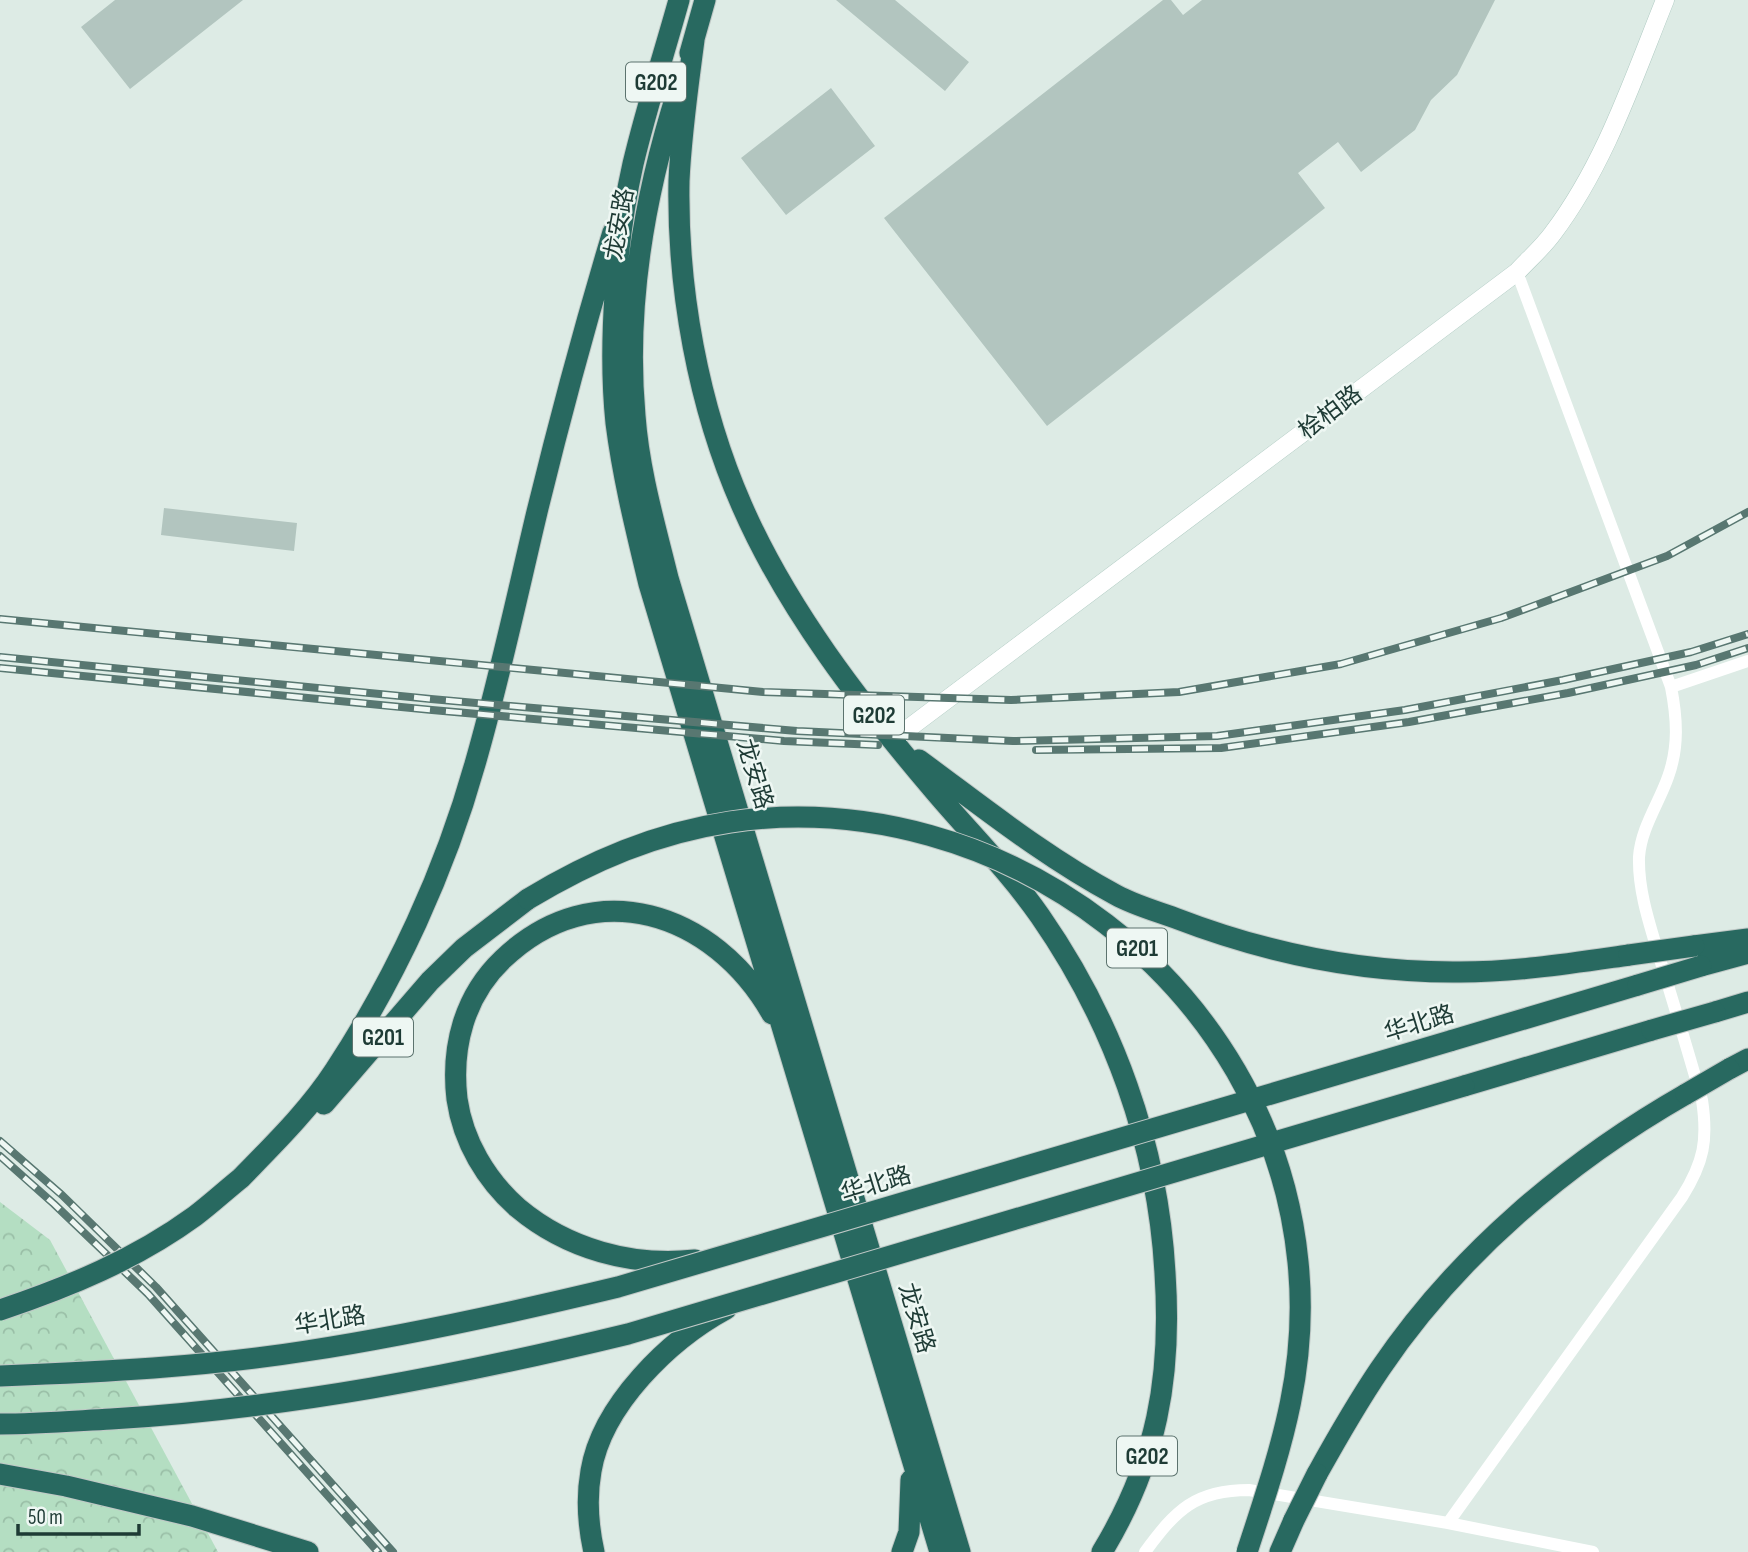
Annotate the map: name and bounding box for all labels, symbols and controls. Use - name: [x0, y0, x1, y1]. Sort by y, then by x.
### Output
- road number: G202: [626, 62, 686, 102]
- street label: 龙安路: [599, 186, 640, 262]
- street label: 桧柏路: [1293, 379, 1368, 446]
- road number: G202: [844, 695, 904, 734]
- street label: 龙安路: [730, 735, 779, 813]
- road number: G201: [1107, 928, 1167, 967]
- street label: 华北路: [1380, 999, 1458, 1048]
- road number: G201: [353, 1018, 413, 1056]
- street label: 华北路: [837, 1160, 915, 1209]
- street label: 龙安路: [892, 1279, 941, 1357]
- street label: 华北路: [292, 1301, 368, 1340]
- road number: G202: [1117, 1436, 1177, 1476]
- scale bar: [18, 1492, 138, 1536]
- text: 50 m: [28, 1505, 63, 1530]

